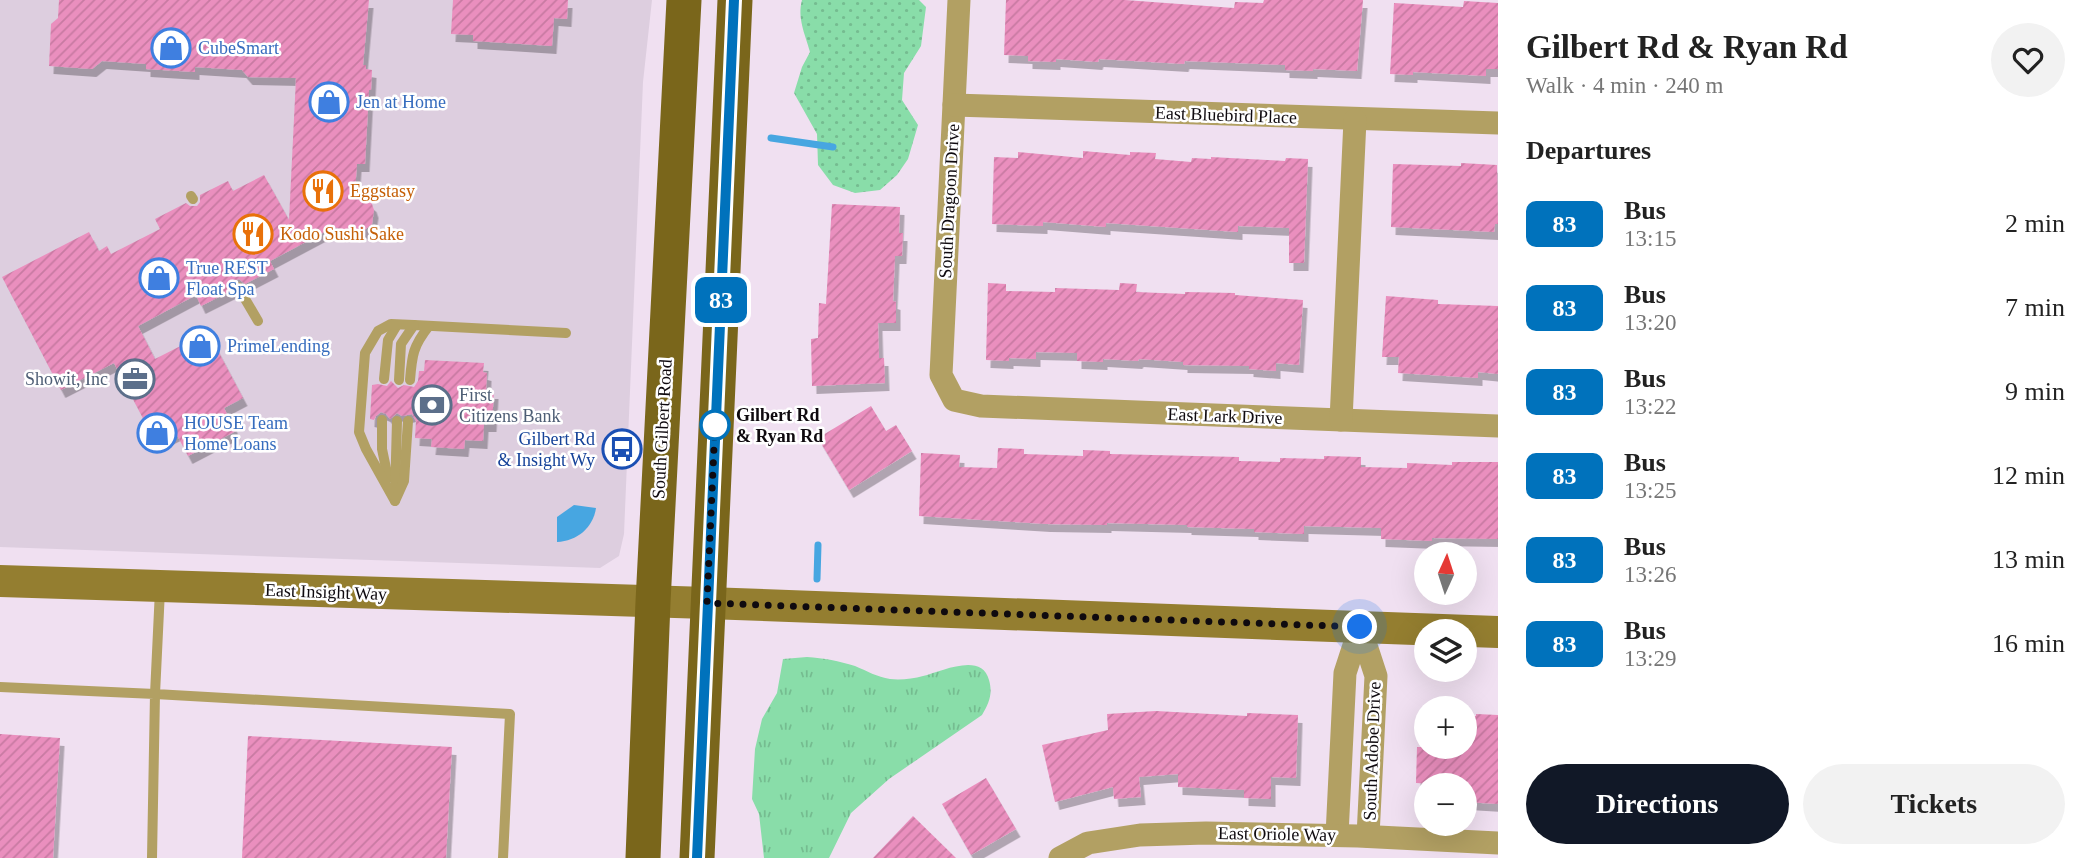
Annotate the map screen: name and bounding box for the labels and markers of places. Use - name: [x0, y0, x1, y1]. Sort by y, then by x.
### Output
- shop icon: CubeSmart: [150, 27, 192, 69]
- place label: CubeSmart: [198, 38, 279, 58]
- shop icon: Jen at Home: [308, 81, 350, 123]
- place label: Jen at Home: [356, 92, 446, 112]
- restaurant icon: Eggstasy: [302, 170, 344, 212]
- place label: Eggstasy: [350, 181, 415, 201]
- restaurant icon: Kodo Sushi Sake: [232, 213, 274, 255]
- place label: Kodo Sushi Sake: [280, 224, 404, 244]
- shop icon: True REST Float Spa: [138, 257, 180, 299]
- place label: True REST Float Spa: [186, 258, 268, 299]
- shop icon: PrimeLending: [179, 325, 221, 367]
- place label: PrimeLending: [227, 336, 330, 356]
- office icon: Showit, Inc: [114, 358, 156, 400]
- place label: Showit, Inc: [25, 369, 108, 389]
- bank icon: First Citizens Bank: [411, 384, 453, 426]
- place label: First Citizens Bank: [459, 385, 561, 426]
- place label: Gilbert Rd & Ryan Rd: [736, 405, 823, 446]
- marker: Gilbert Rd & Ryan Rd: [700, 410, 730, 440]
- shop icon: HOUSE Team Home Loans: [136, 412, 178, 454]
- place label: HOUSE Team Home Loans: [184, 413, 288, 454]
- bus stop icon: Gilbert Rd & Insight Wy: [601, 428, 643, 470]
- place label: Gilbert Rd & Insight Wy: [497, 429, 595, 470]

